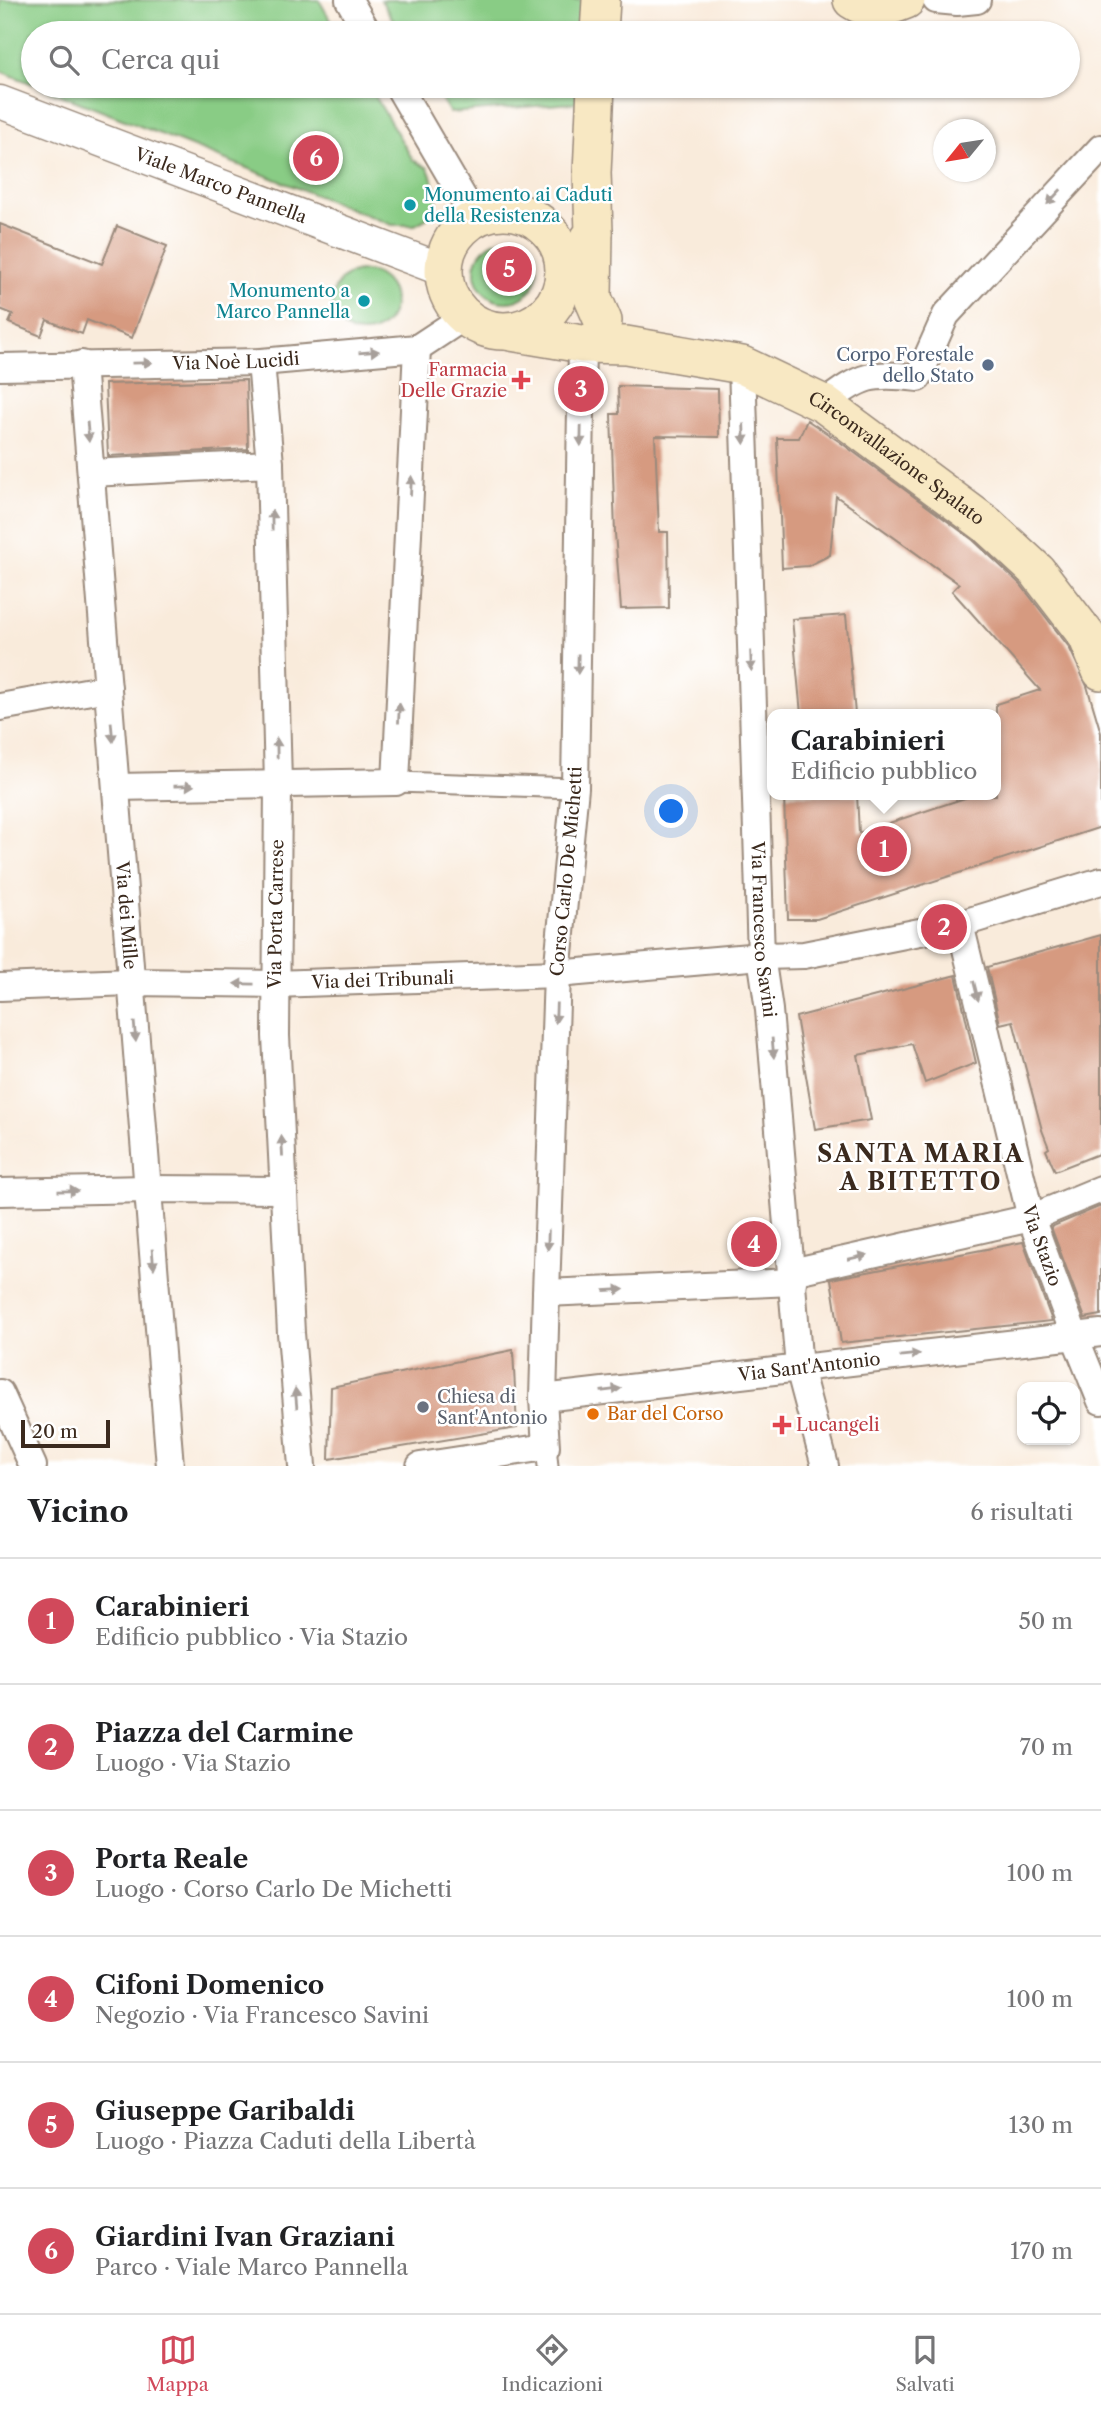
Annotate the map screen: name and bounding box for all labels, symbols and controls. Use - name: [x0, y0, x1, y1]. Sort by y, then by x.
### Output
- search box: [21, 21, 1080, 98]
- icon: search: [45, 41, 83, 79]
- text: Cerca qui: [101, 44, 220, 76]
- north arrow: [933, 119, 996, 182]
- pin: 6: [293, 132, 339, 184]
- street label: Viale Marco Pannella: [131, 143, 310, 228]
- place label: Monumento ai Caduti della Resistenza: [424, 184, 613, 227]
- one-way arrow: [1046, 188, 1062, 206]
- marker: Monumento ai Caduti della Resistenza: [402, 197, 418, 213]
- pin: 5: [486, 243, 532, 295]
- place label: Monumento a Marco Pannella: [216, 280, 351, 323]
- marker: Monumento a Marco Pannella: [356, 293, 372, 309]
- place label: Corpo Forestale dello Stato: [836, 344, 974, 387]
- one-way arrow: [358, 346, 380, 357]
- street label: Via Noè Lucidi: [171, 348, 301, 375]
- marker: Corpo Forestale dello Stato: [980, 357, 996, 373]
- one-way arrow: [131, 358, 153, 369]
- place label: Farmacia Delle Grazie: [400, 359, 507, 402]
- pin: 3: [558, 363, 604, 415]
- marker: Farmacia Delle Grazie: [513, 372, 529, 388]
- street label: Circonvallazione Spalato: [805, 387, 989, 530]
- one-way arrow: [83, 421, 94, 443]
- one-way arrow: [738, 423, 750, 445]
- one-way arrow: [575, 426, 587, 448]
- one-way arrow: [405, 475, 416, 497]
- one-way arrow: [266, 509, 277, 531]
- one-way arrow: [746, 650, 757, 672]
- one-way arrow: [572, 653, 584, 675]
- one-way arrow: [394, 702, 405, 724]
- popup: [767, 709, 1001, 800]
- one-way arrow: [107, 721, 118, 743]
- text: Carabinieri: [791, 725, 945, 757]
- one-way arrow: [271, 736, 283, 758]
- text: Edificio pubblico: [791, 757, 977, 785]
- street label: Corso Carlo De Michetti: [546, 766, 586, 977]
- one-way arrow: [173, 780, 195, 791]
- your location: [654, 794, 688, 828]
- pin: 1: [861, 823, 907, 875]
- street label: Via Porta Carrese: [264, 839, 288, 990]
- street label: Via Francesco Savini: [746, 840, 781, 1019]
- street label: Via dei Mille: [111, 859, 141, 970]
- pin: 2: [921, 901, 967, 953]
- street label: Via dei Tribunali: [310, 967, 455, 994]
- one-way arrow: [233, 978, 255, 990]
- one-way arrow: [971, 980, 982, 1002]
- one-way arrow: [551, 1002, 562, 1024]
- one-way arrow: [130, 1022, 141, 1044]
- one-way arrow: [767, 1038, 778, 1060]
- one-way arrow: [276, 1135, 287, 1157]
- district label: SANTA MARIA A BITETTO: [817, 1139, 1025, 1196]
- one-way arrow: [57, 1185, 79, 1196]
- street label: Via Stazio: [1017, 1202, 1066, 1289]
- pin: 4: [731, 1218, 777, 1270]
- one-way arrow: [542, 1229, 553, 1251]
- one-way arrow: [148, 1248, 159, 1270]
- one-way arrow: [847, 1252, 869, 1263]
- one-way arrow: [603, 1284, 625, 1295]
- street label: Via Sant'Antonio: [736, 1348, 882, 1386]
- one-way arrow: [899, 1349, 921, 1360]
- map controls: [1017, 1382, 1080, 1445]
- button: locate: [1017, 1382, 1080, 1445]
- one-way arrow: [600, 1385, 622, 1396]
- place label: Chiesa di Sant'Antonio: [437, 1386, 547, 1429]
- one-way arrow: [290, 1387, 301, 1409]
- marker: Chiesa di Sant'Antonio: [415, 1399, 431, 1415]
- place label: Bar del Corso: [607, 1403, 724, 1425]
- marker: Bar del Corso: [585, 1406, 601, 1422]
- place label: Lucangeli: [796, 1414, 880, 1436]
- scale bar: [21, 1417, 110, 1449]
- marker: Lucangeli: [774, 1417, 790, 1433]
- text: 20 m: [32, 1420, 78, 1443]
- text: Vicino: [28, 1493, 128, 1530]
- text: 6 risultati: [970, 1498, 1073, 1526]
- text: Carabinieri: [95, 1591, 249, 1623]
- text: 1: [46, 1607, 56, 1635]
- text: 50 m: [1018, 1607, 1073, 1635]
- text: Edificio pubblico · Via Stazio: [95, 1623, 408, 1651]
- text: Piazza del Carmine: [95, 1717, 354, 1749]
- text: 2: [44, 1733, 58, 1761]
- text: 70 m: [1020, 1733, 1073, 1761]
- text: Luogo · Via Stazio: [95, 1749, 291, 1777]
- text: Porta Reale: [95, 1843, 248, 1875]
- text: 3: [45, 1859, 58, 1887]
- text: 100 m: [1007, 1859, 1073, 1887]
- text: Luogo · Corso Carlo De Michetti: [95, 1875, 452, 1903]
- text: Cifoni Domenico: [95, 1969, 324, 2001]
- text: 4: [44, 1985, 58, 2013]
- text: 100 m: [1007, 1985, 1073, 2013]
- text: Negozio · Via Francesco Savini: [95, 2001, 429, 2029]
- text: Giuseppe Garibaldi: [95, 2095, 355, 2127]
- text: 5: [45, 2111, 57, 2139]
- text: 130 m: [1009, 2111, 1073, 2139]
- text: Luogo · Piazza Caduti della Libertà: [95, 2127, 476, 2155]
- text: Giardini Ivan Graziani: [95, 2221, 395, 2253]
- text: 6: [44, 2237, 58, 2265]
- text: 170 m: [1010, 2237, 1073, 2265]
- text: Parco · Viale Marco Pannella: [95, 2253, 408, 2281]
- tab: Mappa: [146, 2331, 209, 2396]
- tab: Indicazioni: [502, 2331, 603, 2396]
- tab: Salvati: [896, 2331, 955, 2396]

